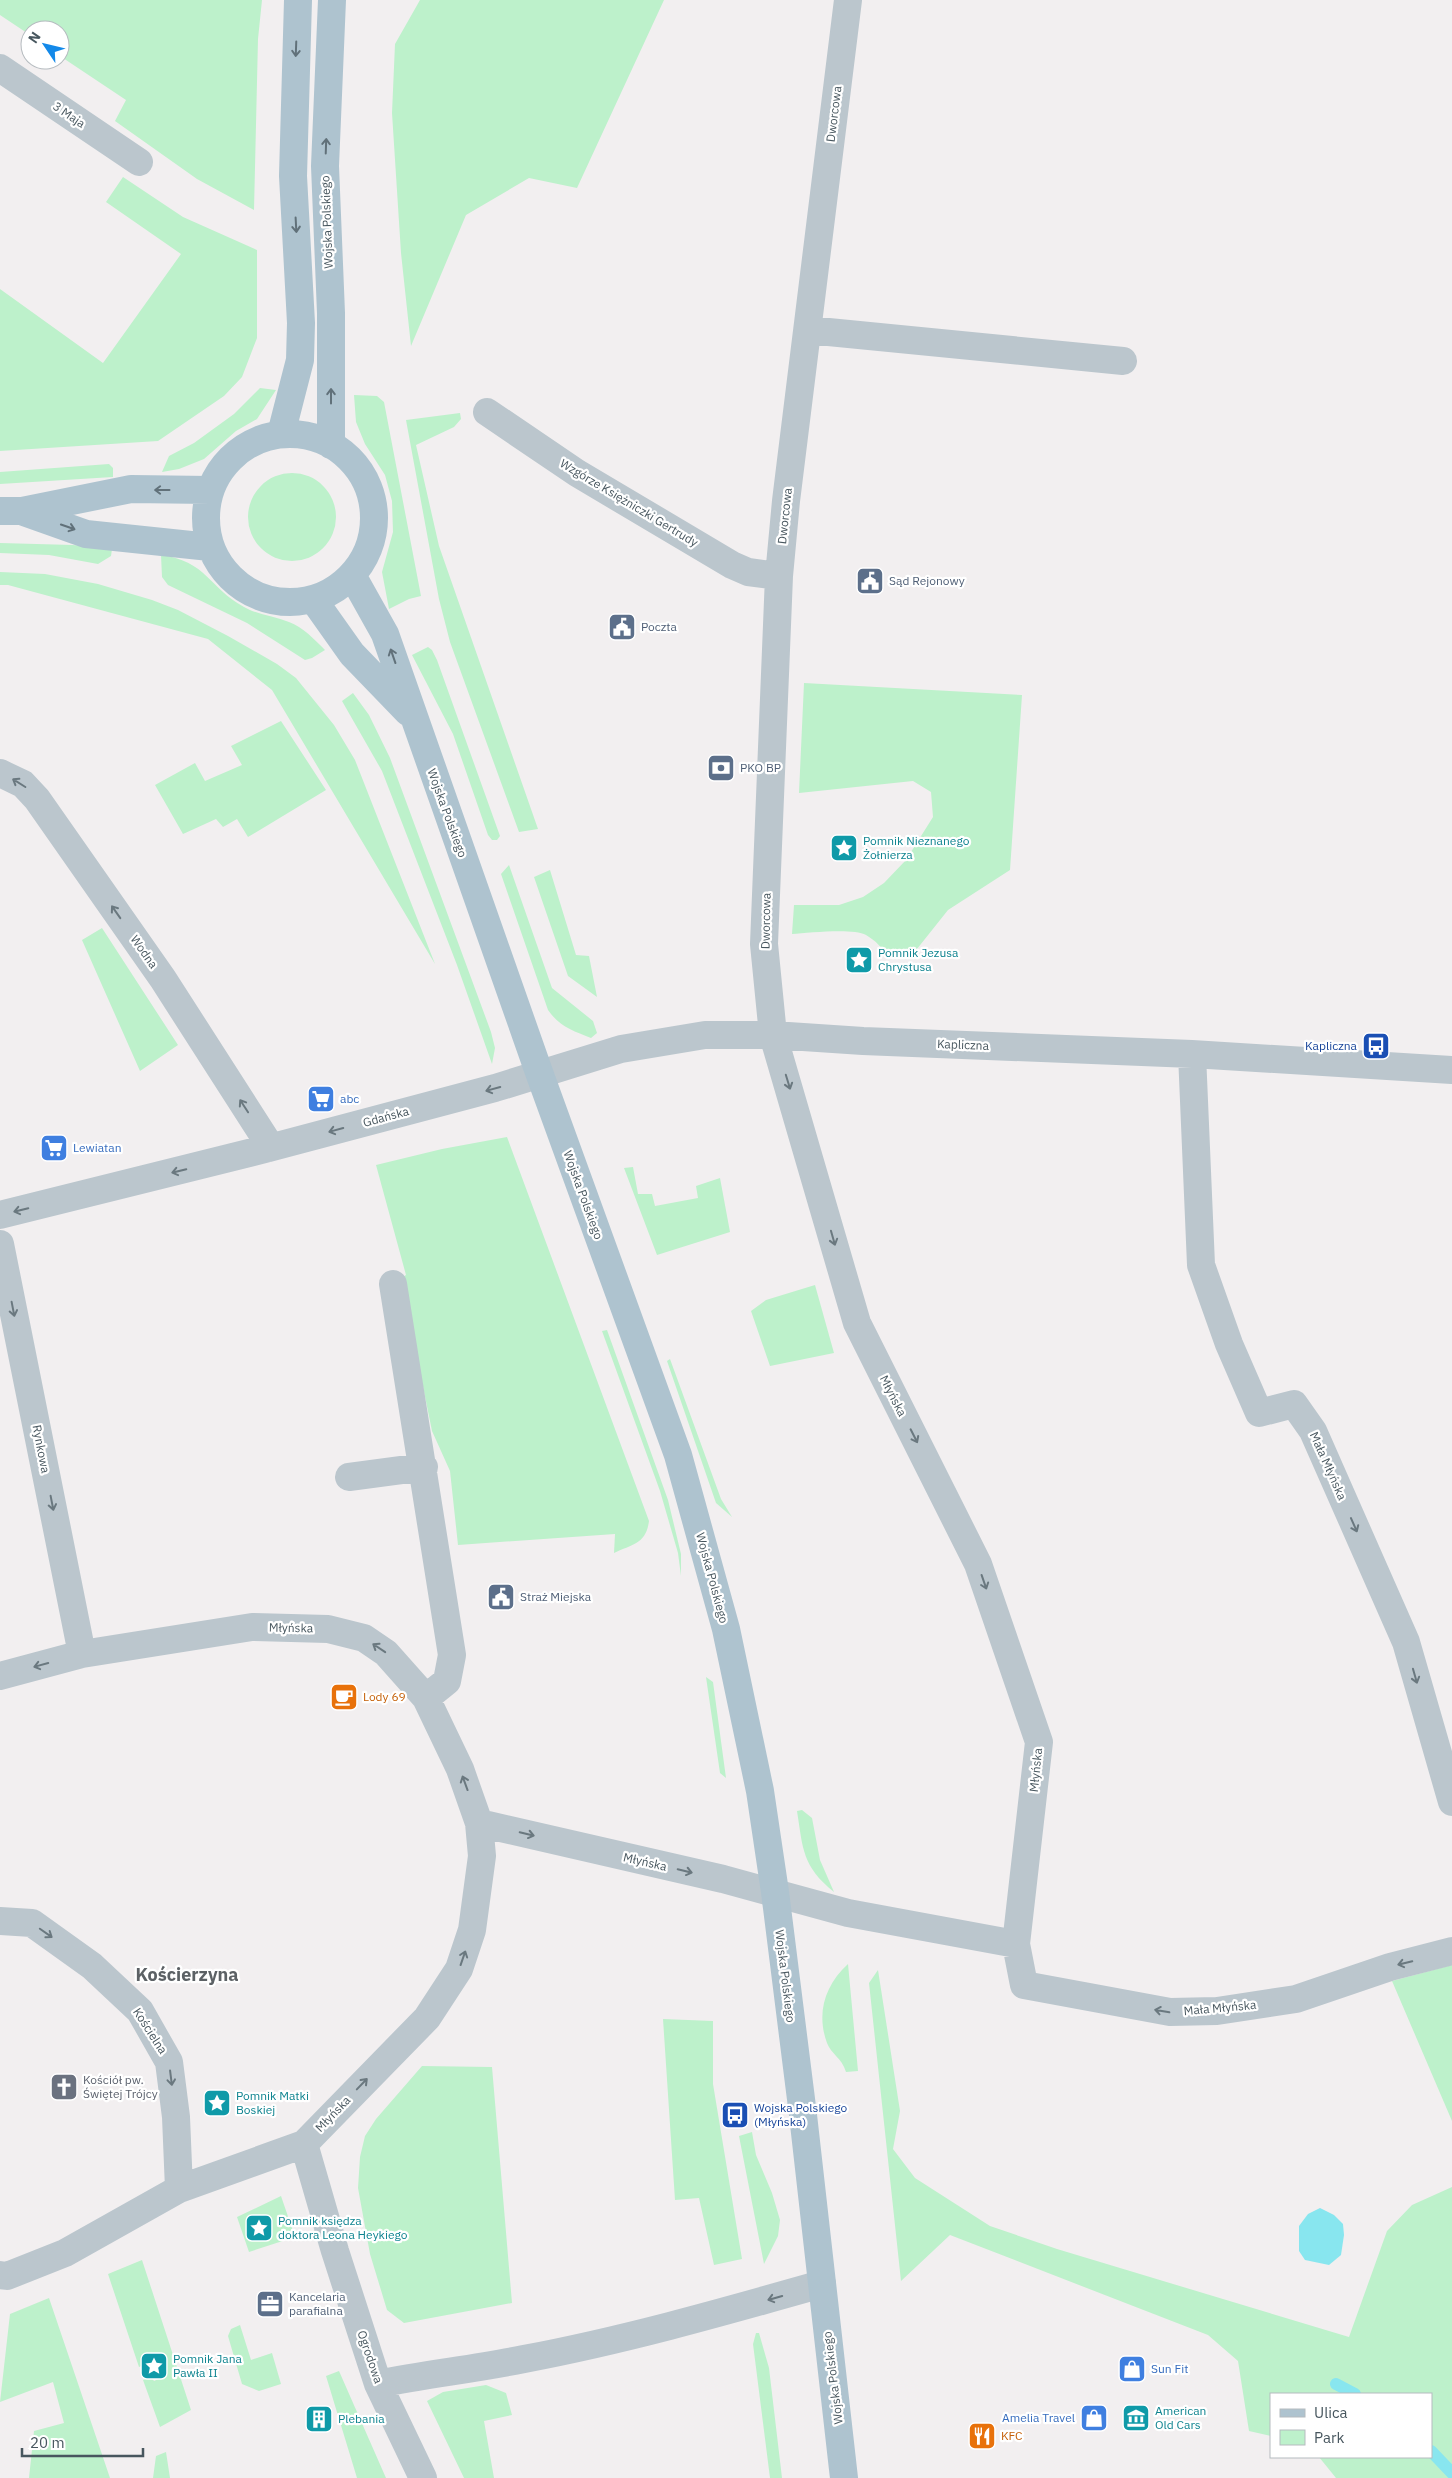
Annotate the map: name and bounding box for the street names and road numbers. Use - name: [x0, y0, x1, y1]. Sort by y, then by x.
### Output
- street label: Dworcowa: [823, 84, 844, 143]
- street label: 3 Maja: [50, 98, 89, 131]
- street label: Wojska Polskiego: [317, 175, 336, 269]
- street label: Wzgórze Księżniczki Gertrudy: [558, 455, 701, 550]
- street label: Dworcowa: [774, 487, 795, 545]
- street label: Wojska Polskiego: [424, 766, 471, 860]
- street label: Dworcowa: [758, 892, 774, 949]
- street label: Wodna: [128, 932, 162, 972]
- street label: Kapliczna: [937, 1036, 990, 1053]
- street label: Gdańska: [361, 1103, 411, 1130]
- street label: Wojska Polskiego: [560, 1148, 607, 1242]
- street label: Młyńska: [877, 1373, 910, 1419]
- street label: Rynkowa: [29, 1424, 54, 1475]
- street label: Mała Młyńska: [1307, 1429, 1350, 1503]
- street label: Wojska Polskiego: [693, 1531, 732, 1625]
- street label: Młyńska: [269, 1620, 314, 1635]
- street label: Młyńska: [1026, 1747, 1045, 1793]
- street label: Młyńska: [622, 1849, 669, 1874]
- street label: Wojska Polskiego: [772, 1929, 799, 2023]
- street label: Mała Młyńska: [1183, 1997, 1258, 2018]
- street label: Kościelna: [130, 2005, 171, 2057]
- street label: Młyńska: [312, 2092, 354, 2135]
- street label: Ogrodowa: [354, 2328, 387, 2386]
- street label: Wojska Polskiego: [819, 2331, 846, 2425]

